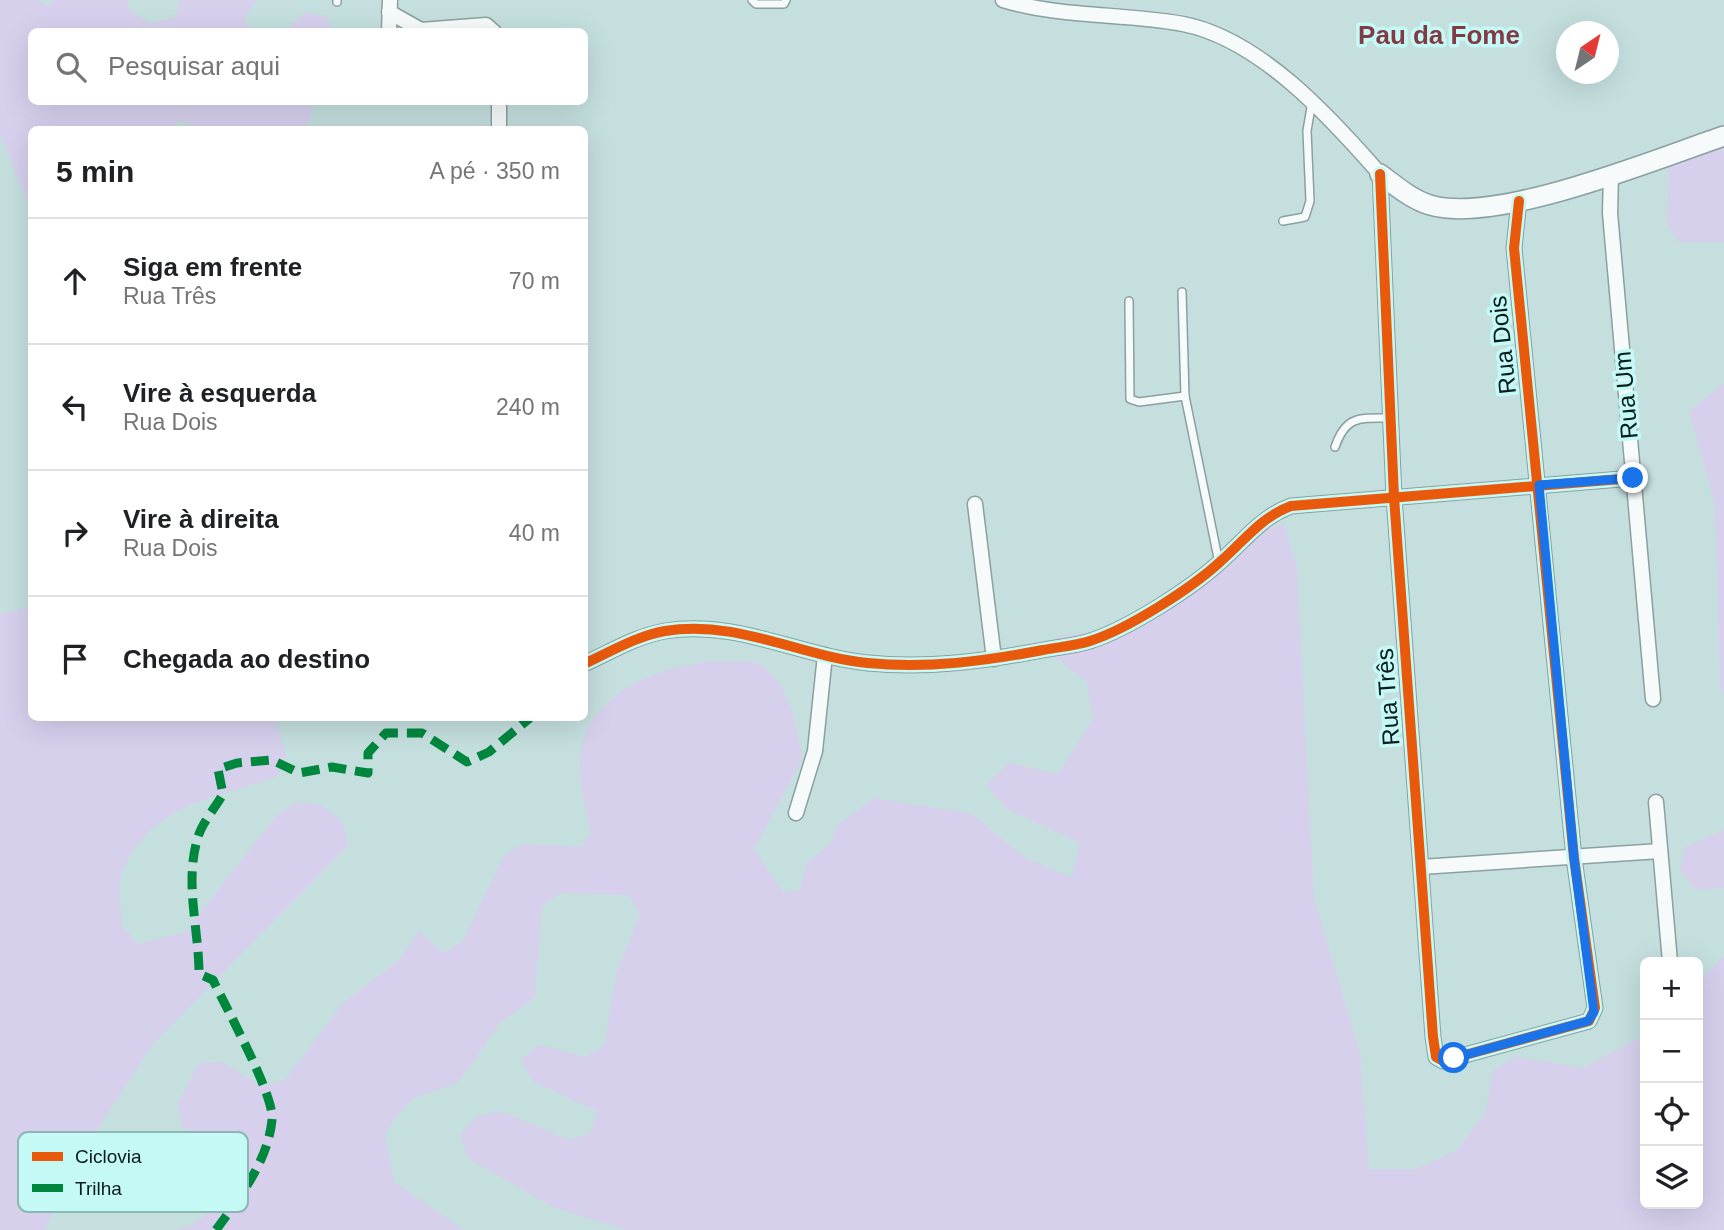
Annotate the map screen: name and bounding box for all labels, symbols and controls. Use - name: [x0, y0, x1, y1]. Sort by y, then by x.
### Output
- district label: Pau da Fome: [1358, 20, 1520, 50]
- north arrow: [1556, 21, 1619, 84]
- search box: [28, 28, 588, 105]
- icon: search: [52, 48, 90, 86]
- text: Pesquisar aqui: [108, 51, 280, 81]
- text: 5 min: [56, 155, 134, 188]
- text: A pé · 350 m: [430, 158, 560, 184]
- text: Siga em frente: [123, 252, 302, 282]
- icon: ahead: [56, 262, 94, 300]
- text: 70 m: [509, 268, 560, 294]
- text: Rua Três: [123, 283, 216, 309]
- street label: Rua Dois: [1484, 295, 1521, 396]
- street label: Rua Um: [1608, 350, 1643, 440]
- text: Vire à esquerda: [123, 378, 316, 408]
- icon: left: [56, 388, 94, 426]
- text: 240 m: [496, 394, 560, 420]
- text: Rua Dois: [123, 409, 218, 435]
- route end: [1617, 462, 1648, 493]
- text: Vire à direita: [123, 504, 279, 534]
- icon: right: [56, 514, 94, 552]
- text: 40 m: [509, 520, 560, 546]
- text: Rua Dois: [123, 535, 218, 561]
- icon: arrive: [56, 640, 94, 678]
- text: Chegada ao destino: [123, 644, 370, 674]
- street label: Rua Três: [1371, 648, 1404, 747]
- map controls: [1640, 957, 1703, 1209]
- button: +: [1640, 957, 1703, 1020]
- button: −: [1640, 1020, 1703, 1083]
- route start: [1438, 1042, 1469, 1073]
- button: locate: [1640, 1083, 1703, 1146]
- legend: [18, 1132, 248, 1212]
- text: Ciclovia: [75, 1146, 142, 1167]
- button: layers: [1640, 1146, 1703, 1209]
- text: Trilha: [75, 1178, 122, 1199]

